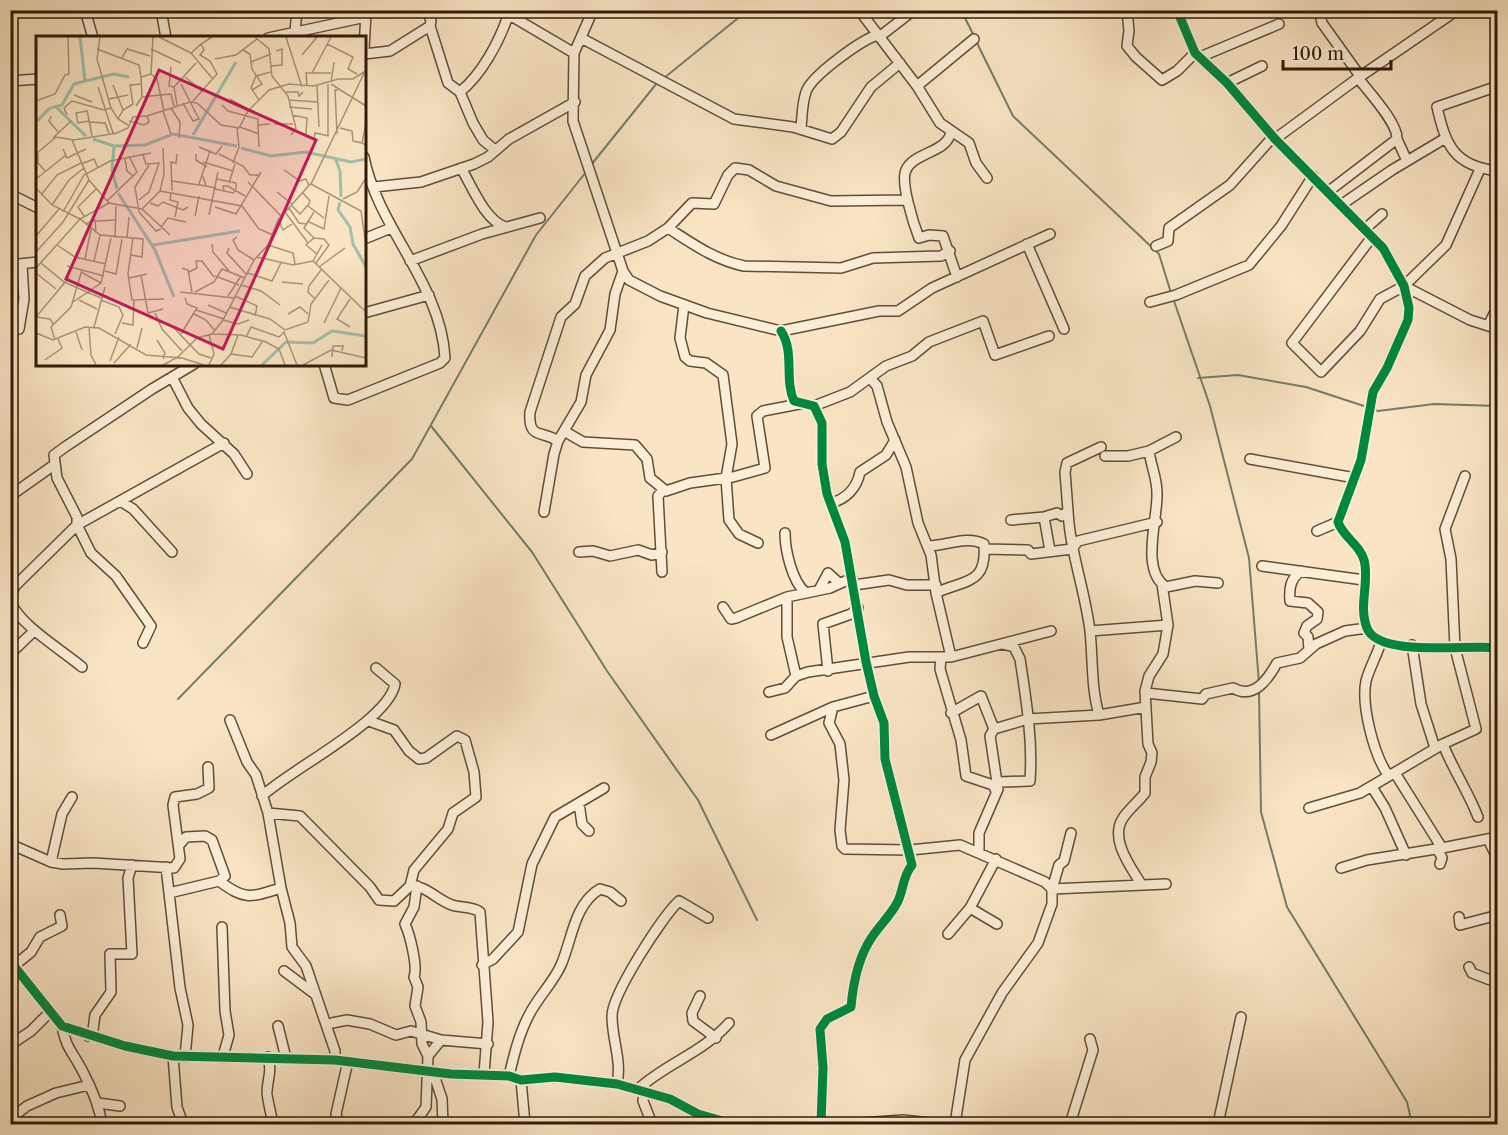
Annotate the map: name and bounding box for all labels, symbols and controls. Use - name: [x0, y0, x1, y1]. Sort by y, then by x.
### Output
- scale bar: [1283, 33, 1391, 71]
- inset map: [36, 36, 366, 366]
- text: 100 m: [1292, 43, 1344, 65]

